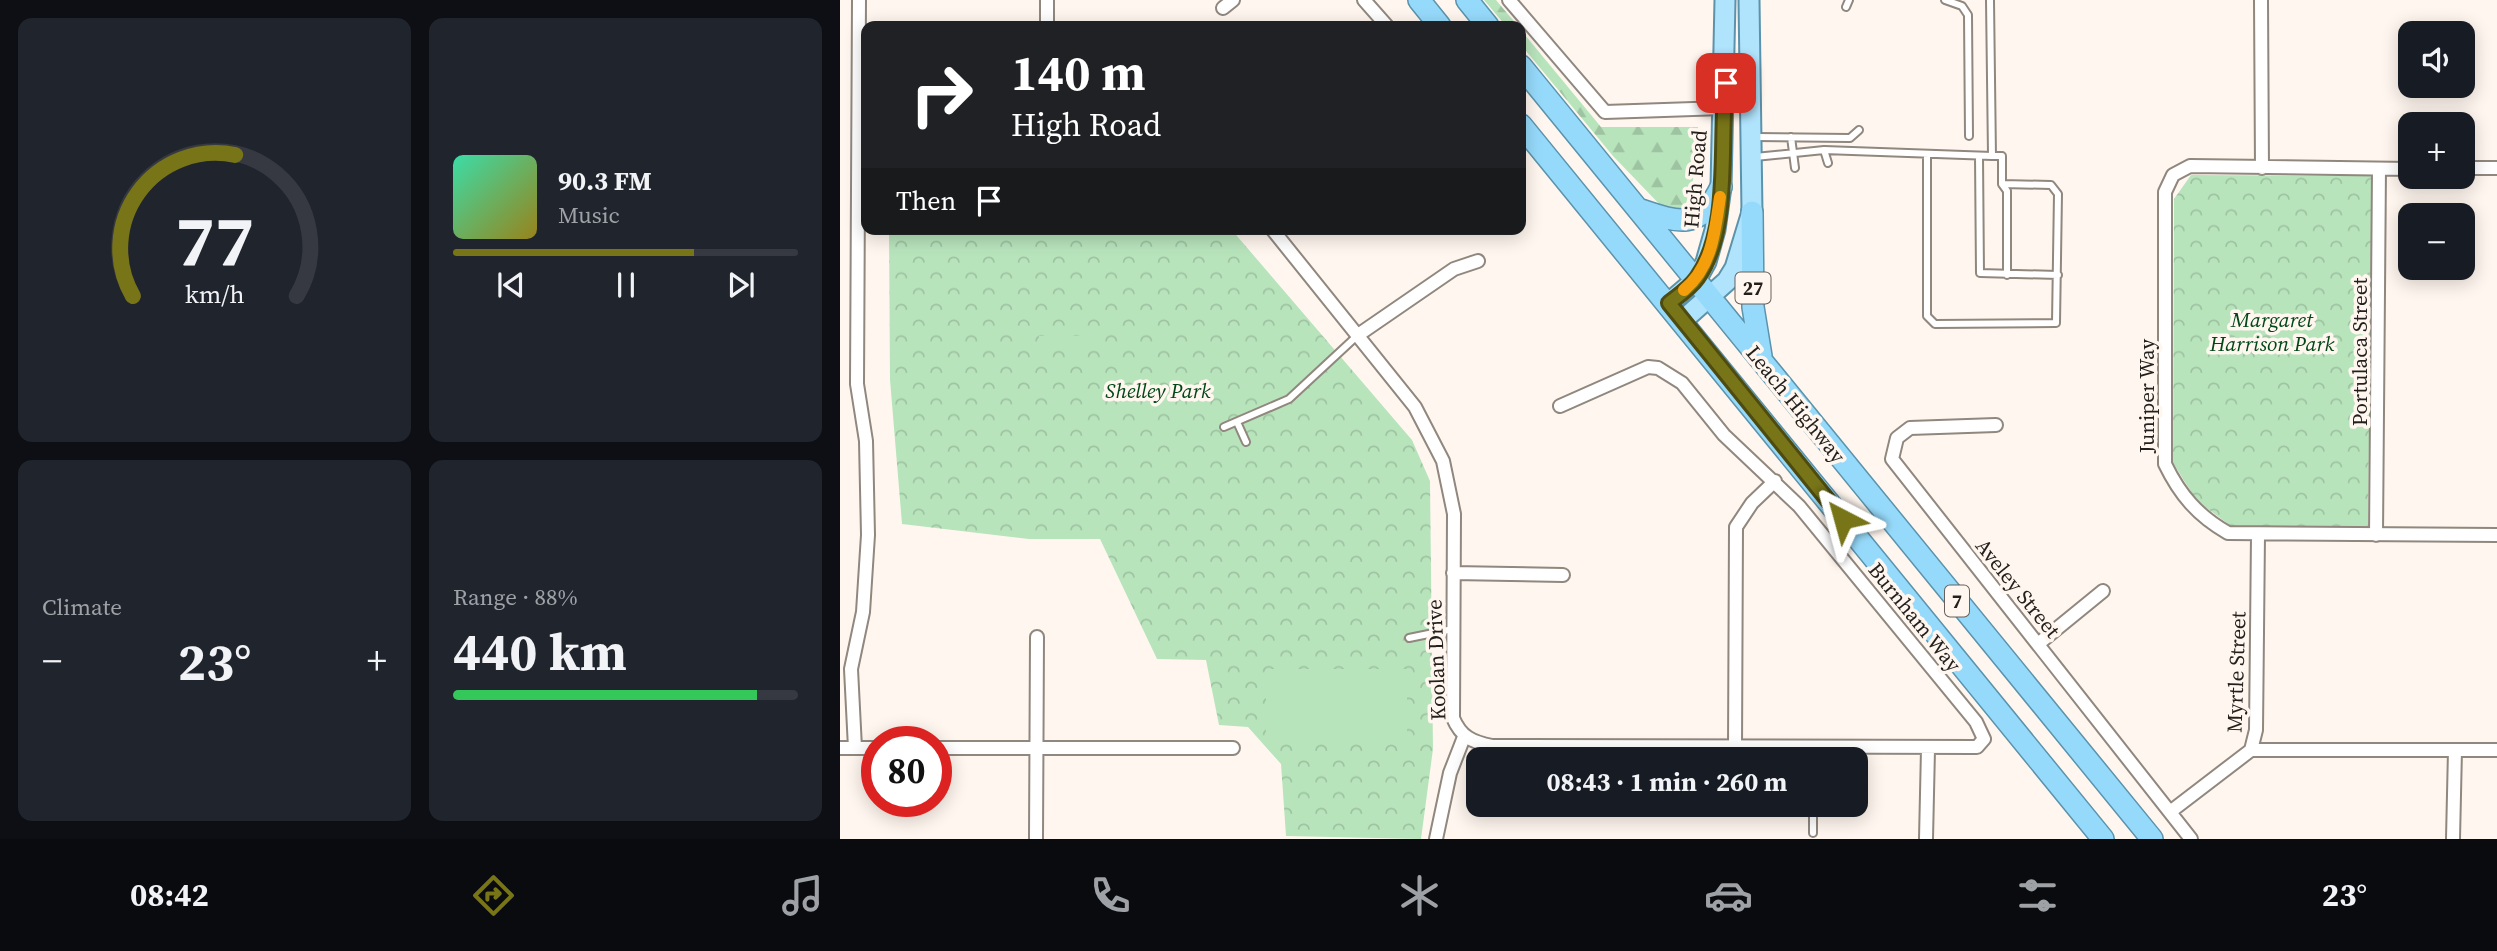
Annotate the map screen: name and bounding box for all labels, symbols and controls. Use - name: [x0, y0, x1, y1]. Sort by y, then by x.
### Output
- map controls: [2398, 21, 2475, 280]
- button: sound: [2398, 21, 2475, 98]
- text: 140 m: [1011, 39, 1146, 106]
- icon: right: [896, 49, 987, 140]
- pin: [1696, 53, 1756, 113]
- icon: arrive: [1707, 64, 1745, 102]
- text: High Road: [1011, 103, 1161, 147]
- button: +: [2398, 112, 2475, 189]
- street label: High Road: [1676, 129, 1714, 229]
- text: 90.3 FM: [558, 163, 652, 199]
- icon: arrive: [970, 182, 1008, 220]
- text: Then: [896, 183, 956, 219]
- text: 77: [175, 191, 254, 290]
- text: Music: [558, 199, 620, 231]
- button: −: [2398, 203, 2475, 280]
- icon: previous: [492, 266, 530, 304]
- icon: pause: [607, 266, 645, 304]
- icon: next: [722, 266, 760, 304]
- road number: 27: [1735, 272, 1770, 304]
- text: km/h: [185, 277, 244, 311]
- street label: Portulaca Street: [2345, 277, 2374, 426]
- park label: Margaret Harrison Park: [2209, 305, 2334, 358]
- street label: Leach Highway: [1740, 339, 1853, 469]
- street label: Juniper Way: [2132, 339, 2161, 454]
- park label: Shelley Park: [1105, 376, 1211, 405]
- position arrow: [1806, 482, 1880, 556]
- street label: Aveley Street: [1969, 532, 2067, 644]
- street label: Burnham Way: [1862, 556, 1968, 678]
- text: Range · 88%: [453, 581, 578, 613]
- road number: 7: [1945, 586, 1969, 616]
- text: Climate: [42, 591, 122, 623]
- street label: Koolan Drive: [1419, 599, 1453, 721]
- street label: Myrtle Street: [2219, 611, 2253, 733]
- text: 440 km: [453, 616, 627, 687]
- text: 23°: [178, 626, 251, 697]
- text: −: [42, 635, 62, 687]
- text: +: [367, 635, 387, 687]
- speed limit sign: 80: [861, 726, 952, 817]
- text: 08:43 · 1 min · 260 m: [1547, 764, 1787, 800]
- icon: directions: [469, 871, 518, 920]
- icon: music: [778, 871, 827, 920]
- icon: phone: [1086, 871, 1135, 920]
- icon: climate: [1395, 871, 1444, 920]
- icon: car: [1704, 871, 1753, 920]
- icon: filters: [2013, 871, 2062, 920]
- text: 08:42: [130, 873, 209, 917]
- text: 23°: [2322, 873, 2367, 917]

